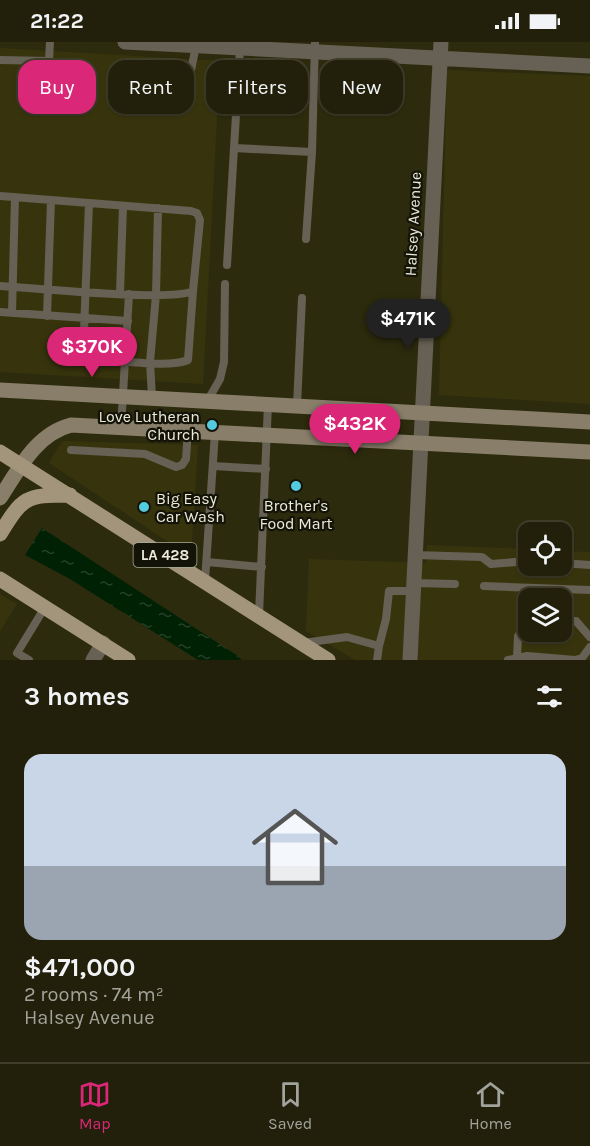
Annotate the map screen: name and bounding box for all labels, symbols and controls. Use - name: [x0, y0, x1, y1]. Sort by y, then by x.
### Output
- text: 21:22: [30, 8, 84, 34]
- chip: Buy: [18, 60, 96, 114]
- chip: Rent: [108, 60, 194, 114]
- chip: Filters: [206, 60, 308, 114]
- chip: New: [320, 60, 403, 114]
- street label: Halsey Avenue: [401, 171, 425, 277]
- pin: $471K: [366, 299, 450, 350]
- text: $471K: [380, 307, 436, 330]
- pin: $370K: [50, 327, 134, 378]
- text: $370K: [61, 335, 123, 358]
- pin: $432K: [313, 404, 397, 455]
- place label: Love Lutheran Church: [98, 407, 200, 444]
- text: $432K: [323, 412, 387, 435]
- marker: Love Lutheran Church: [205, 418, 219, 432]
- marker: Brother's Food Mart: [289, 479, 303, 493]
- place label: Big Easy Car Wash: [156, 489, 225, 526]
- place label: Brother's Food Mart: [260, 496, 332, 533]
- marker: Big Easy Car Wash: [137, 500, 151, 514]
- map controls: [518, 522, 572, 642]
- button: locate: [518, 522, 572, 576]
- road number: LA 428: [134, 543, 196, 567]
- button: layers: [518, 588, 572, 642]
- icon: filters: [533, 680, 566, 713]
- text: 3 homes: [24, 681, 130, 712]
- icon: home: [241, 793, 349, 901]
- text: $471,000: [24, 952, 136, 983]
- text: 2 rooms · 74 m²: [24, 983, 164, 1006]
- text: Halsey Avenue: [24, 1006, 155, 1029]
- tab: Map: [78, 1078, 111, 1133]
- tab: Saved: [268, 1078, 312, 1133]
- tab: Home: [469, 1078, 512, 1133]

